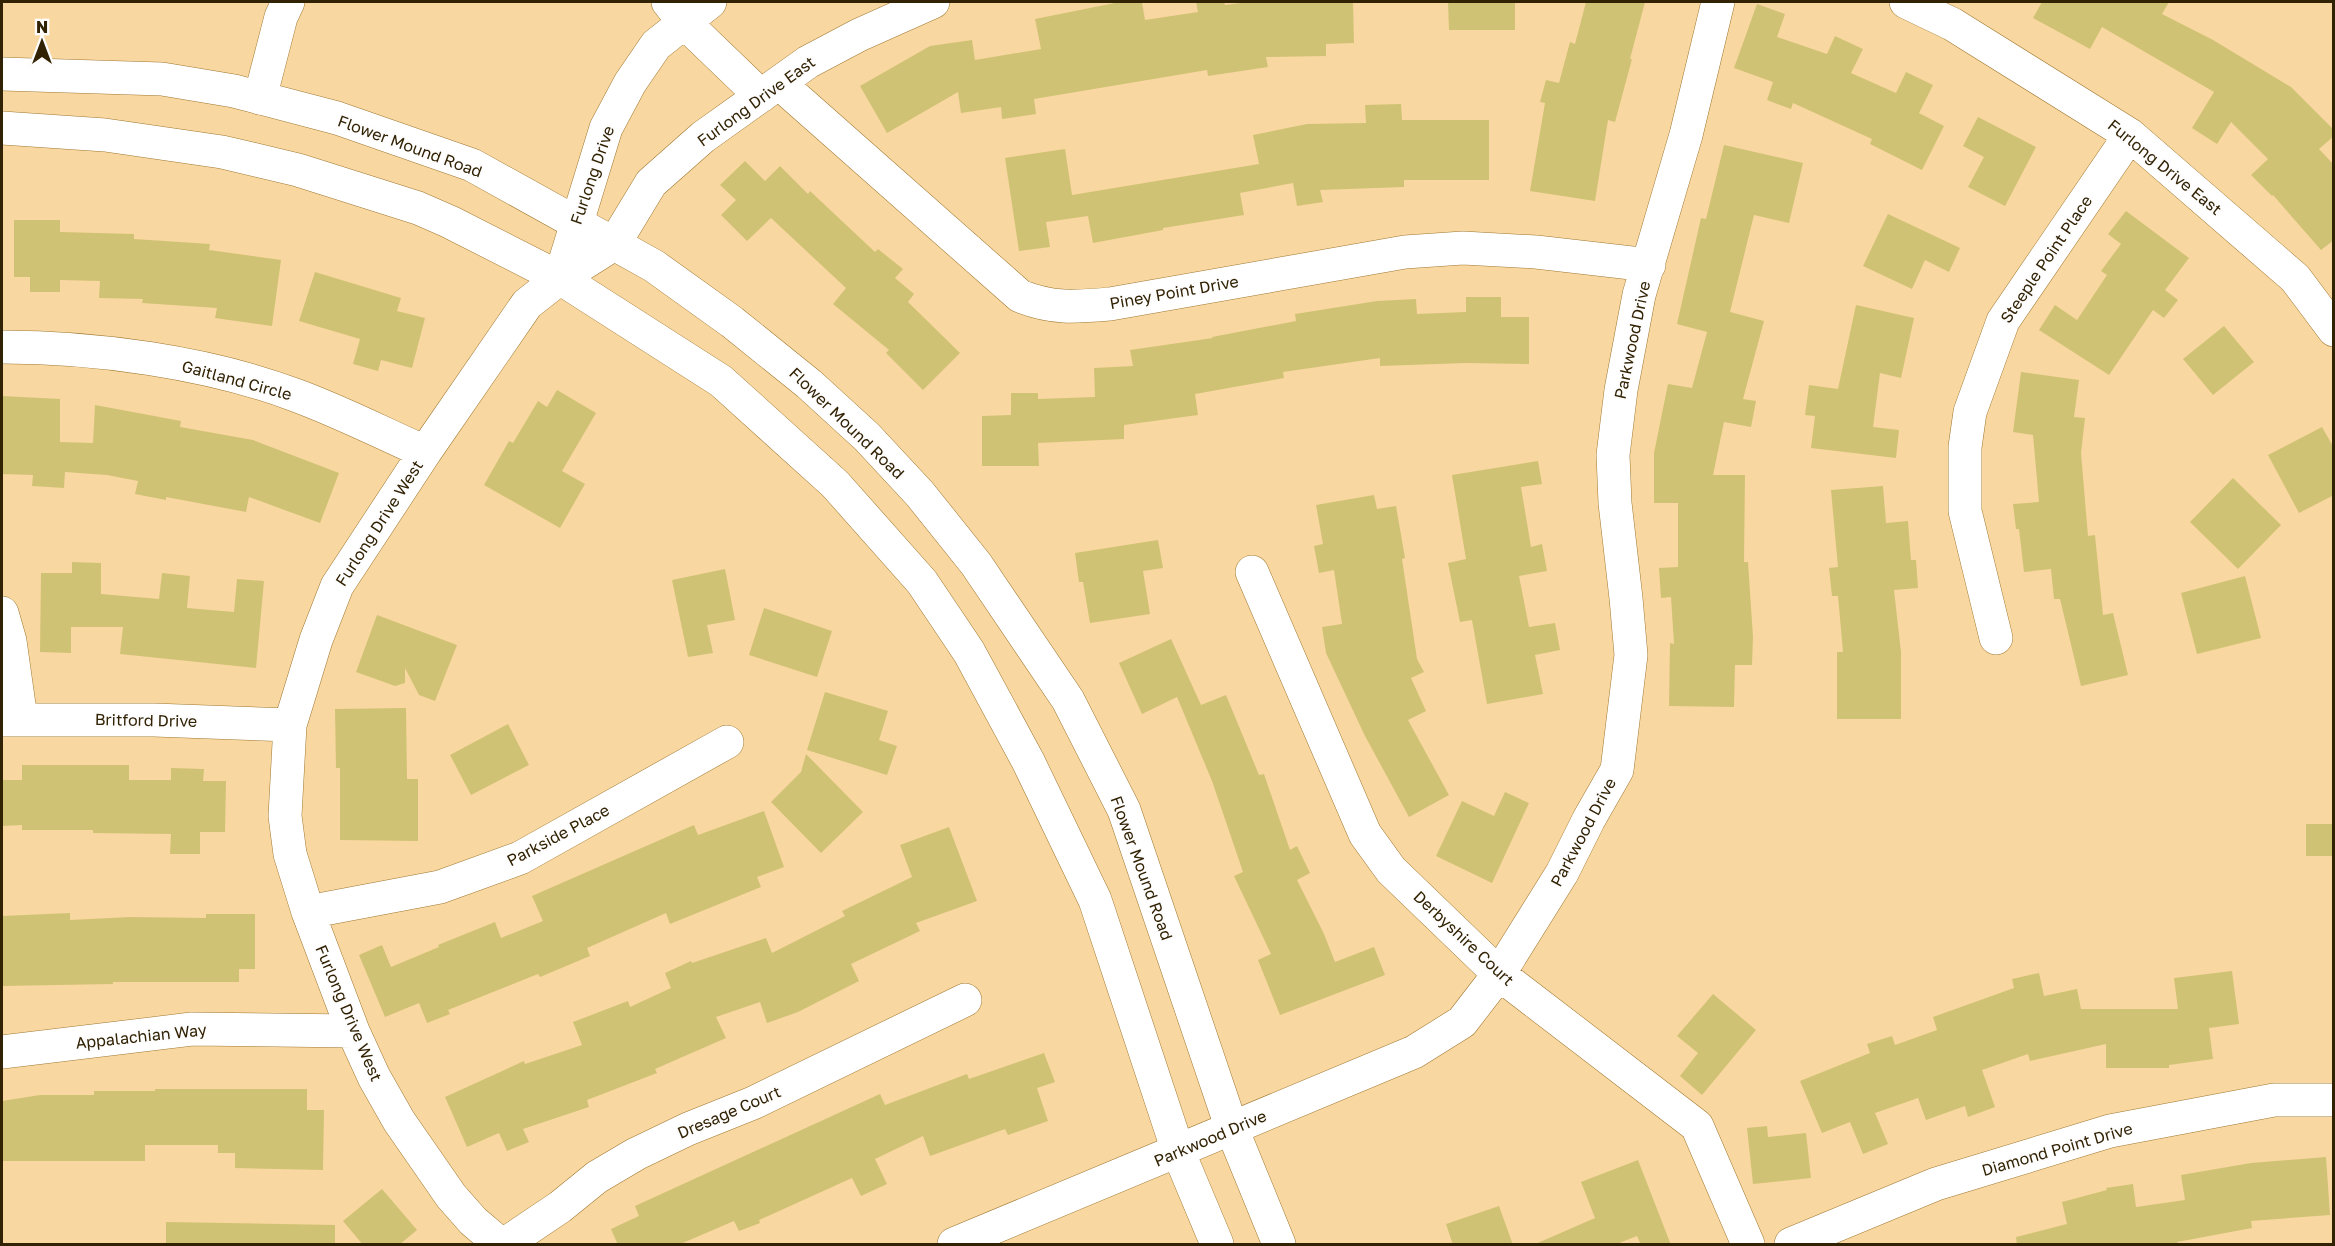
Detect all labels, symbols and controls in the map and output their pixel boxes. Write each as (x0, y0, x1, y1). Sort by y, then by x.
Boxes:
north arrow (12, 12, 72, 72)
text: N (36, 17, 48, 37)
street label: Furlong Drive East (693, 52, 819, 150)
street label: Flower Mound Road (335, 111, 485, 181)
street label: Furlong Drive East (2104, 115, 2226, 219)
street label: Furlong Drive (566, 123, 618, 227)
street label: Steeple Point Place (1996, 191, 2096, 327)
street label: Piney Point Drive (1108, 271, 1240, 313)
street label: Parkwood Drive (1610, 279, 1654, 401)
street label: Gaitland Circle (180, 356, 294, 404)
street label: Flower Mound Road (785, 363, 909, 483)
street label: Furlong Drive West (331, 456, 427, 590)
street label: Britford Drive (95, 709, 197, 731)
street label: Parkwood Drive (1546, 774, 1620, 890)
street label: Flower Mound Road (1107, 793, 1177, 943)
street label: Parkside Place (503, 800, 613, 870)
street label: Derbyshire Court (1410, 886, 1518, 990)
street label: Furlong Drive West (311, 942, 387, 1084)
street label: Appalachian Way (74, 1019, 208, 1053)
street label: Dresage Court (674, 1081, 784, 1143)
street label: Parkwood Drive (1151, 1105, 1269, 1171)
street label: Diamond Point Drive (1979, 1118, 2135, 1180)

